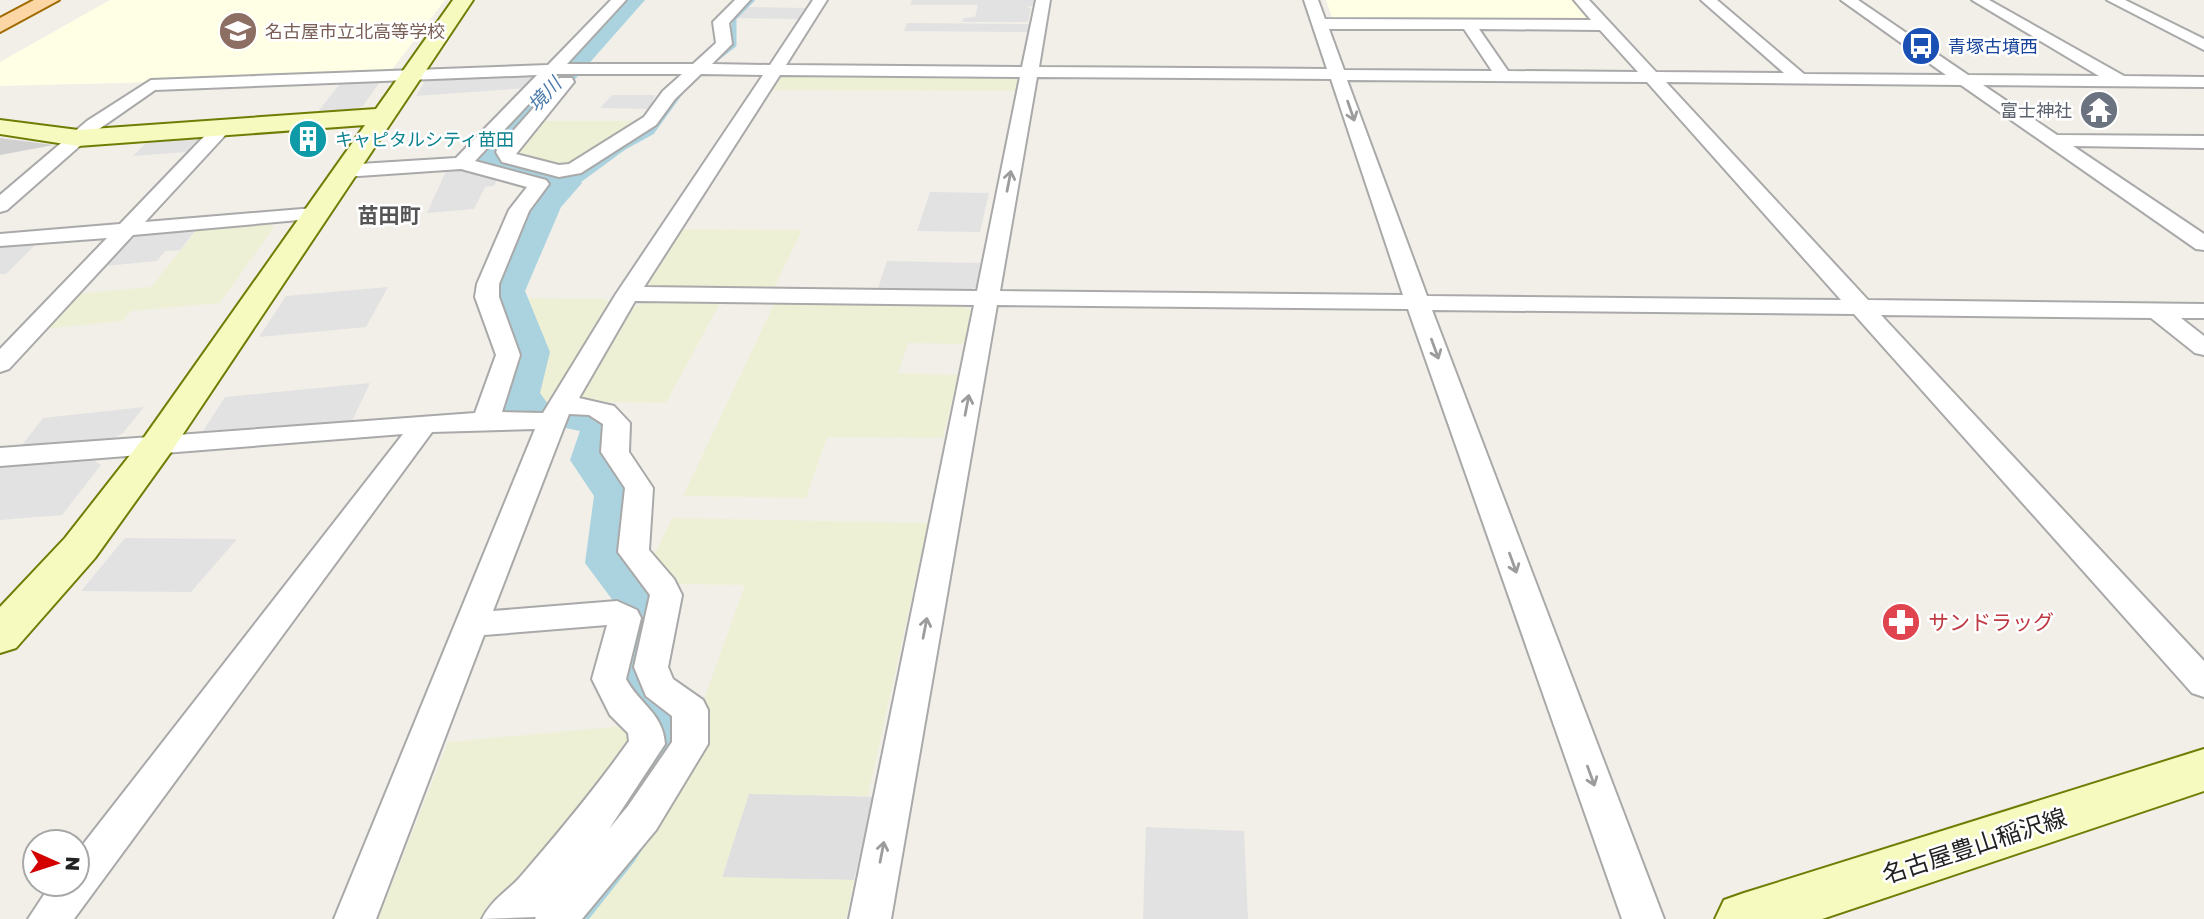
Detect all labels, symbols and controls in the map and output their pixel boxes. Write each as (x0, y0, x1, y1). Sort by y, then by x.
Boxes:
school or university icon: 名古屋市立北高等学校 (217, 10, 259, 52)
place label: 名古屋市立北高等学校 (265, 20, 445, 42)
bus stop icon: 青塚古墳西 (1900, 25, 1942, 67)
place label: 青塚古墳西 (1948, 35, 2038, 57)
water label: 境川 (523, 71, 567, 116)
temple icon: 富士神社 (2078, 89, 2120, 131)
place label: 富士神社 (2000, 99, 2072, 121)
one-way arrow (1345, 100, 1358, 122)
building icon: キャピタルシティ苗田 (287, 118, 329, 160)
place label: キャピタルシティ苗田 (335, 128, 514, 150)
one-way arrow (1003, 170, 1017, 193)
district label: 苗田町 (358, 202, 421, 228)
one-way arrow (1429, 337, 1442, 359)
one-way arrow (961, 394, 974, 417)
one-way arrow (1507, 551, 1520, 573)
pharmacy icon: サンドラッグ (1880, 601, 1922, 643)
place label: サンドラッグ (1928, 609, 2054, 635)
one-way arrow (918, 617, 932, 640)
one-way arrow (1585, 765, 1598, 787)
street label: 名古屋豊山稲沢線 (1878, 802, 2070, 888)
north arrow (21, 828, 91, 898)
one-way arrow (876, 841, 890, 864)
text: N (62, 856, 85, 872)

